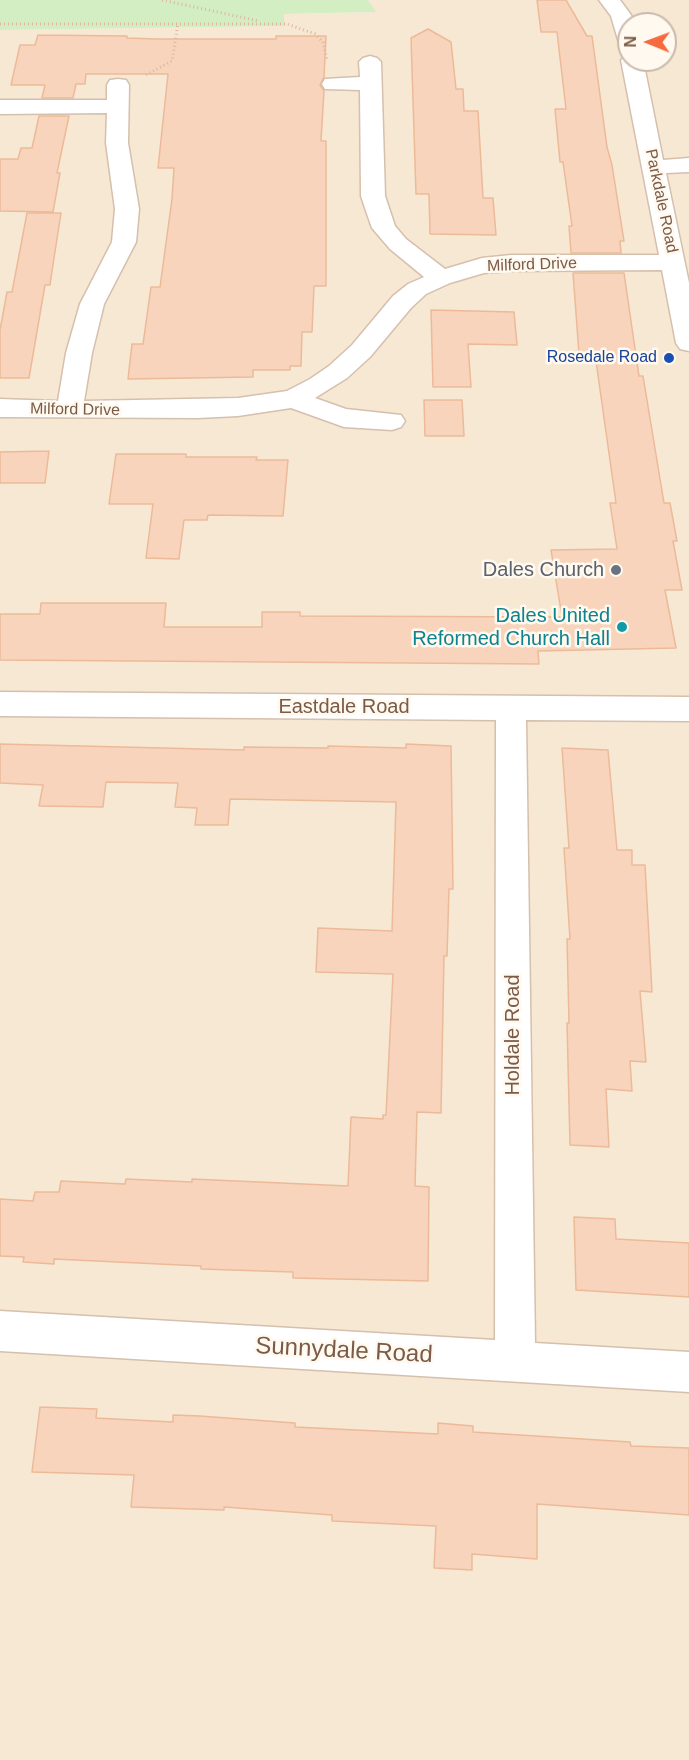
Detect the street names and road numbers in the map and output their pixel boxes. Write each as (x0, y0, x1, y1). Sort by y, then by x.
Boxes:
street label: Parkdale Road (641, 147, 681, 255)
street label: Milford Drive (487, 254, 577, 276)
street label: Milford Drive (30, 400, 120, 420)
street label: Eastdale Road (278, 695, 410, 719)
street label: Holdale Road (501, 974, 525, 1096)
street label: Sunnydale Road (255, 1332, 433, 1370)

